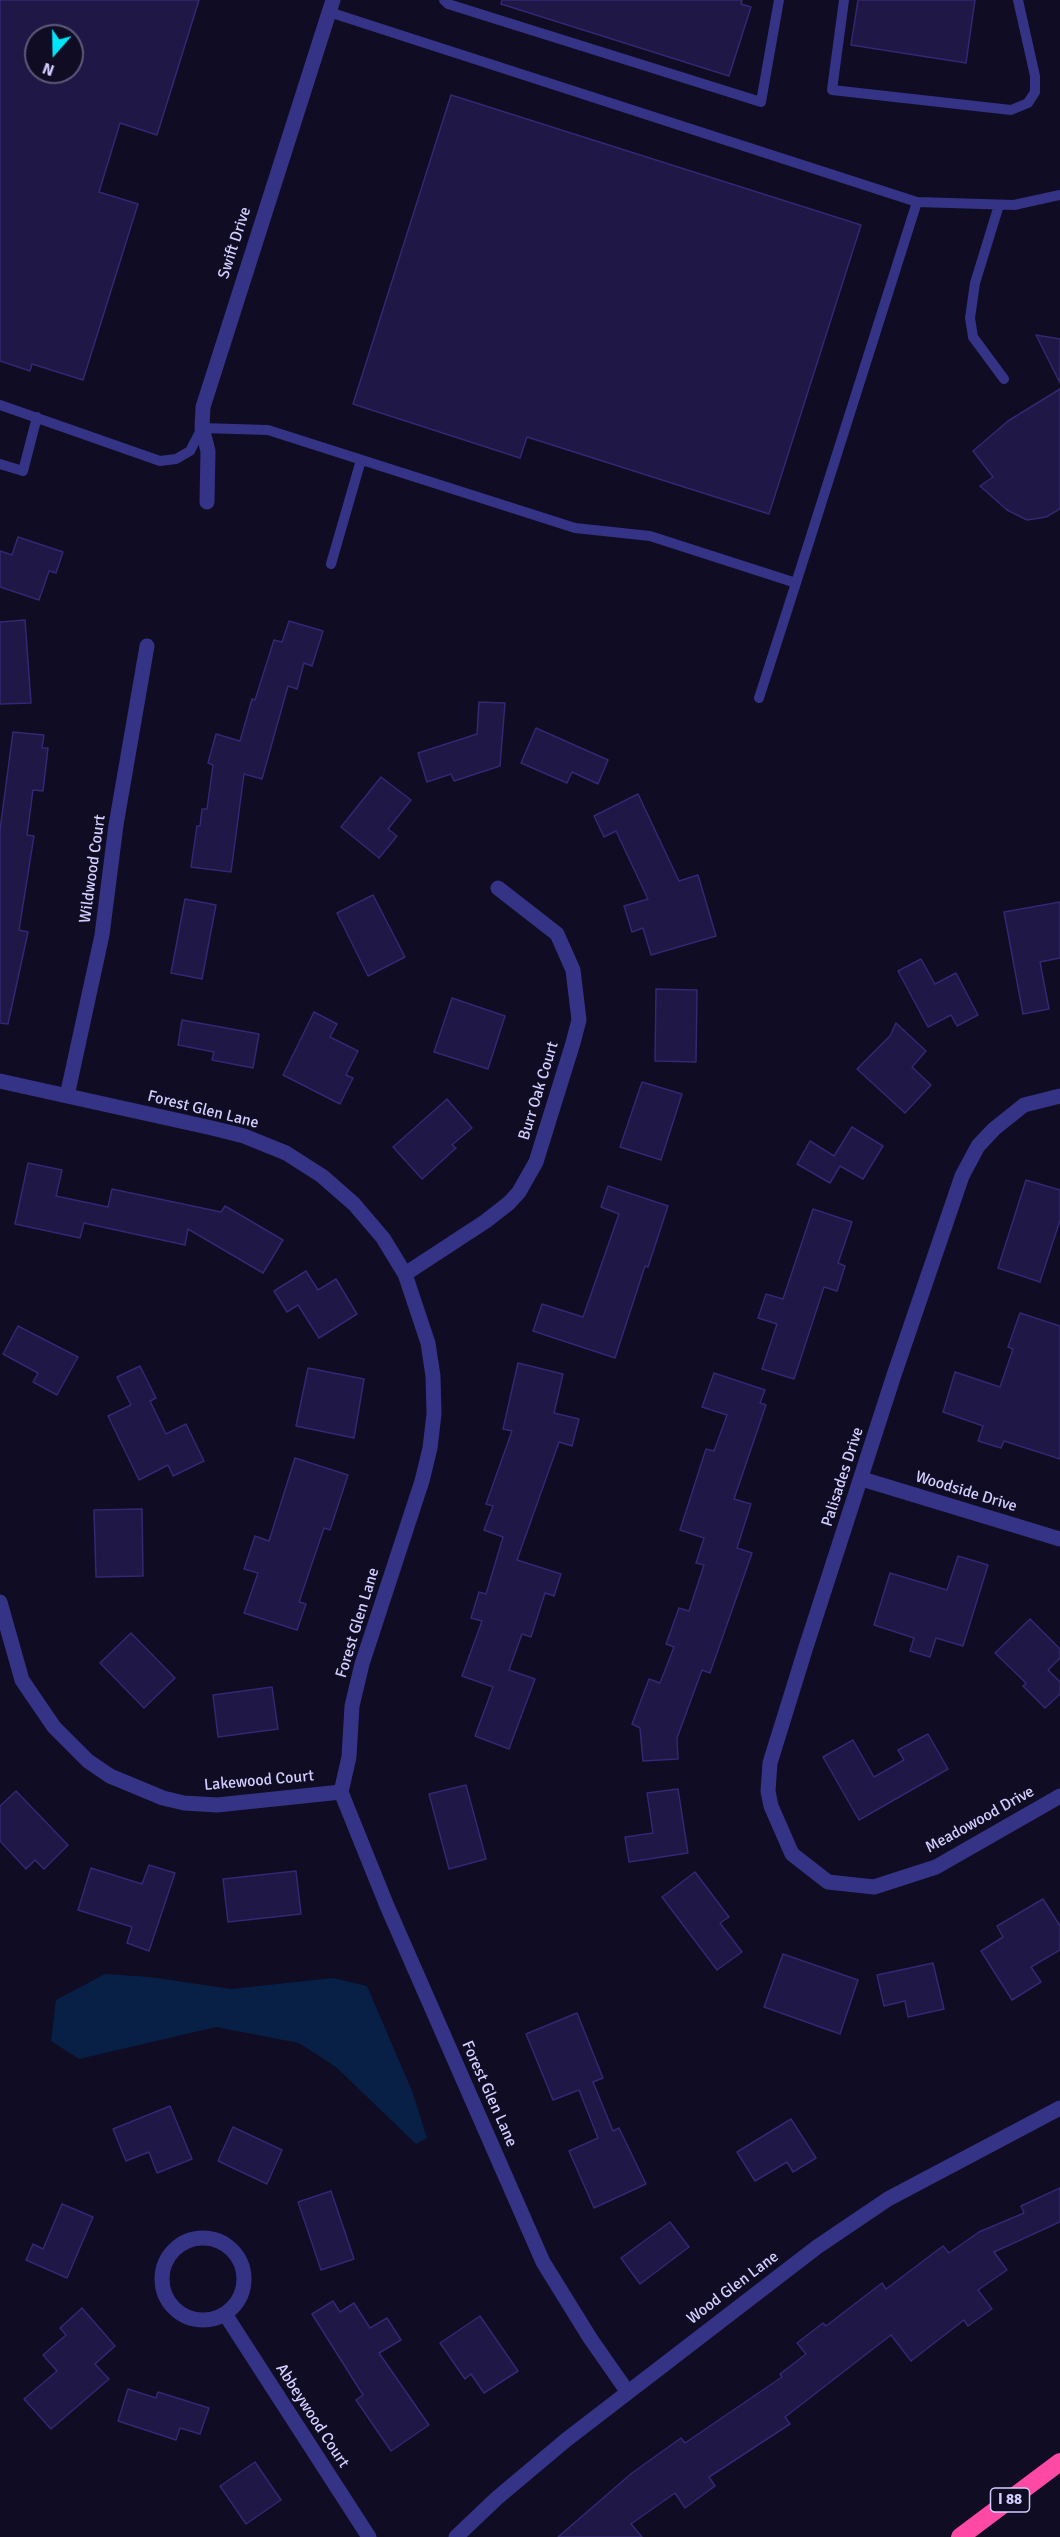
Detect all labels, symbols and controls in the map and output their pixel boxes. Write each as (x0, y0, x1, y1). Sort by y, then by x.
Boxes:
north arrow (24, 24, 84, 84)
text: N (40, 58, 57, 80)
street label: Swift Drive (214, 205, 256, 281)
street label: Wildwood Court (76, 813, 110, 925)
street label: Burr Oak Court (515, 1039, 563, 1143)
street label: Forest Glen Lane (145, 1087, 261, 1133)
street label: Palisades Drive (818, 1425, 868, 1529)
street label: Woodside Drive (913, 1467, 1019, 1517)
street label: Forest Glen Lane (332, 1566, 384, 1680)
street label: Lakewood Court (203, 1767, 315, 1795)
street label: Meadowood Drive (922, 1782, 1038, 1858)
street label: Forest Glen Lane (457, 2038, 521, 2150)
street label: Wood Glen Lane (683, 2247, 783, 2329)
street label: Abbeywood Court (271, 2360, 353, 2472)
road number: I 88 (990, 2488, 1030, 2512)

